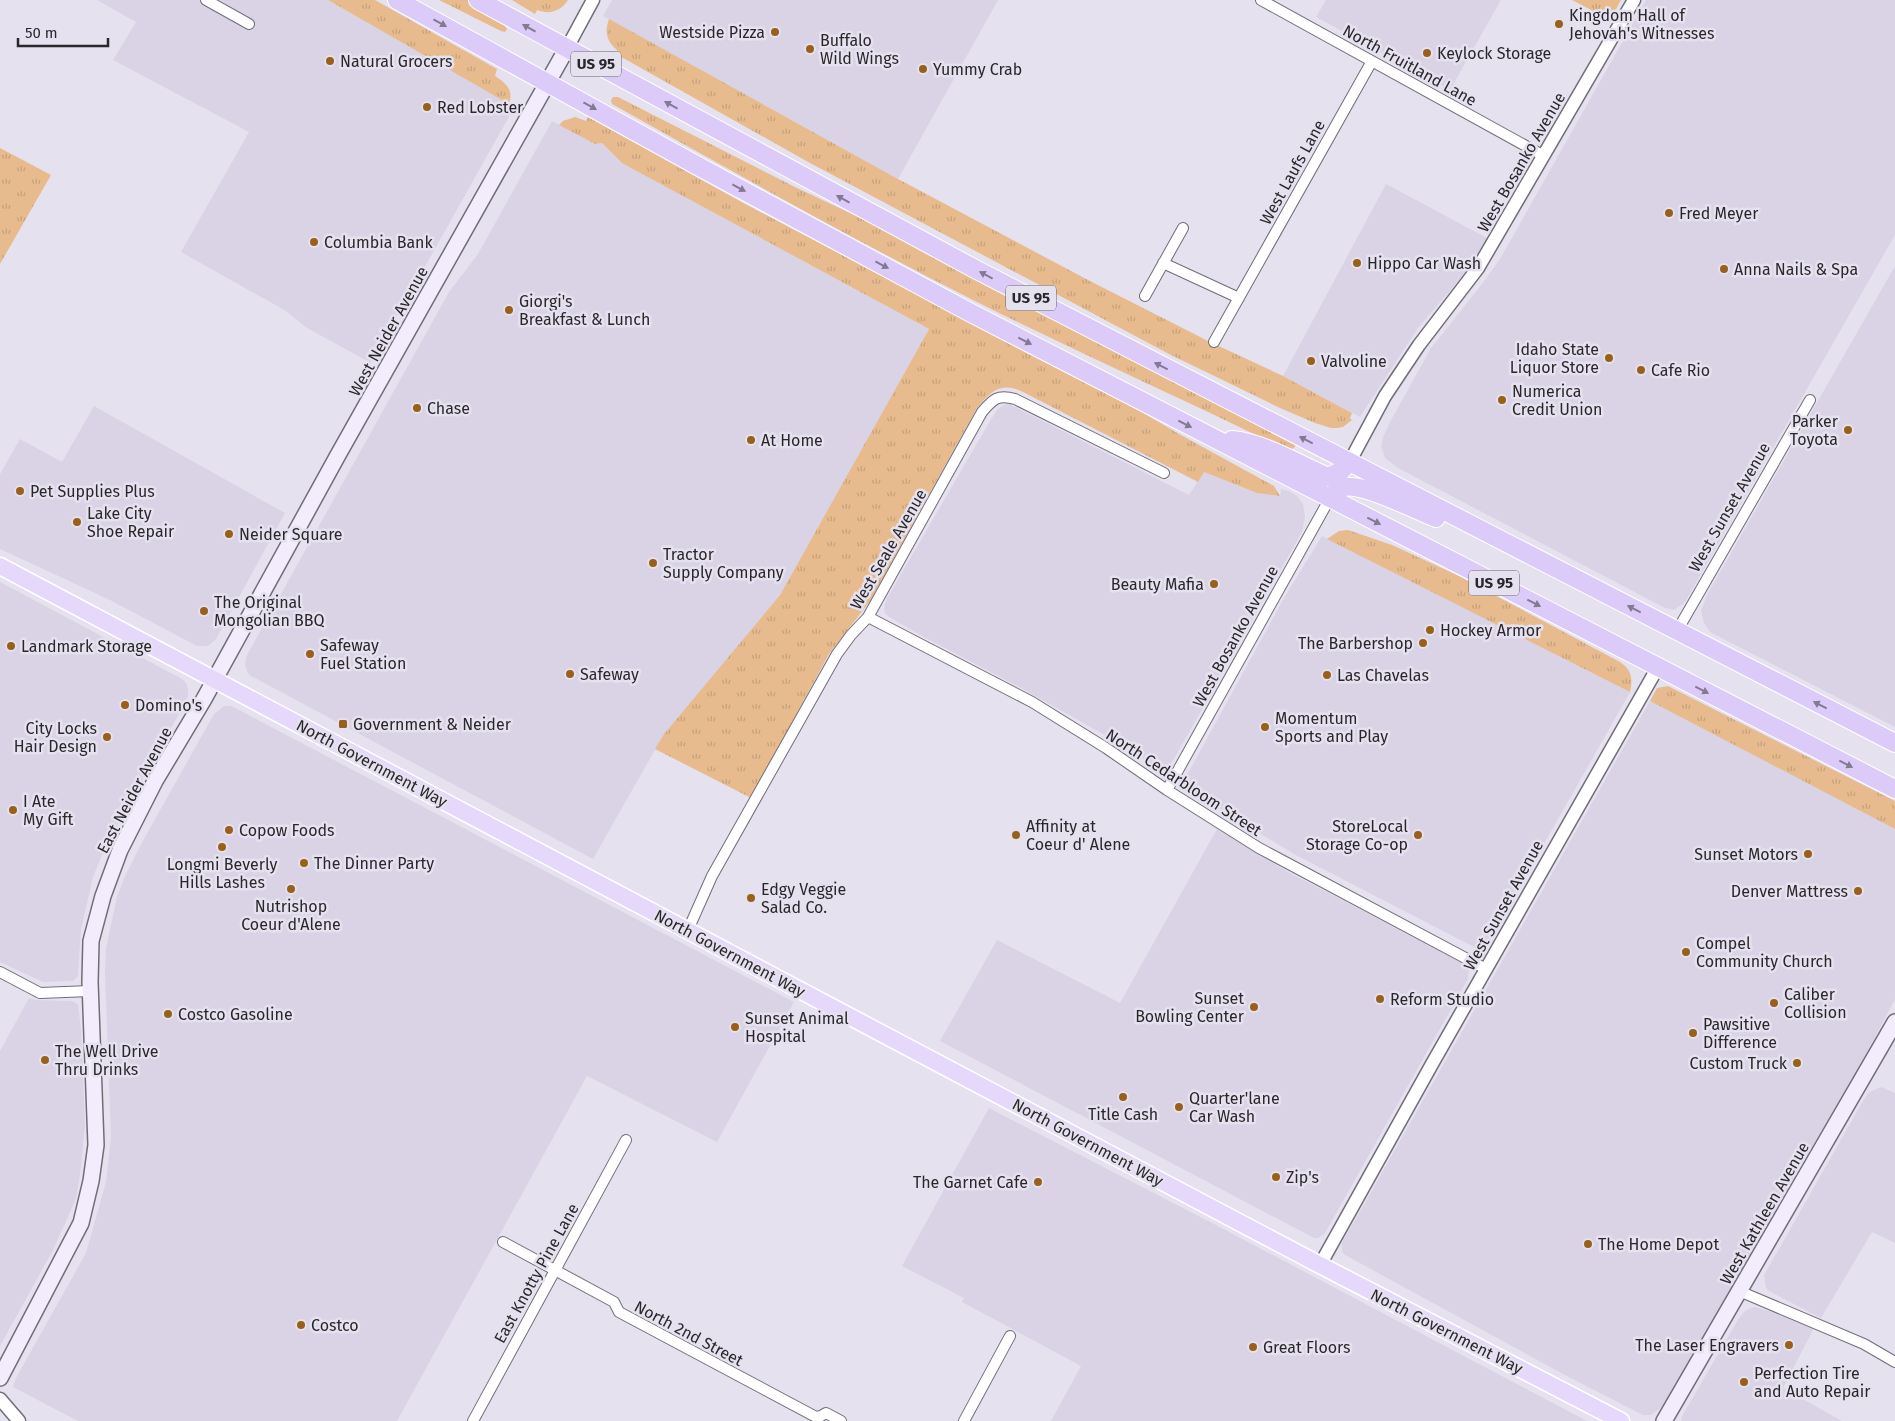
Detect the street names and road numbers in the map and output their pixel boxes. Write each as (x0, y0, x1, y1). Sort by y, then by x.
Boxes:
street label: North Fruitland Lane (1340, 21, 1480, 110)
road number: US 95 (571, 52, 621, 76)
street label: West Bosanko Avenue (1474, 89, 1569, 236)
street label: West Laufs Lane (1256, 117, 1329, 228)
street label: West Neider Avenue (345, 263, 432, 399)
road number: US 95 (1006, 286, 1056, 310)
street label: West Sunset Avenue (1685, 439, 1774, 575)
street label: West Seale Avenue (846, 486, 931, 613)
street label: West Bosanko Avenue (1189, 562, 1282, 710)
road number: US 95 (1469, 570, 1519, 596)
street label: North Government Way (293, 716, 451, 811)
street label: East Neider Avenue (93, 724, 176, 857)
street label: North Cedarbloom Street (1102, 725, 1265, 840)
street label: West Sunset Avenue (1460, 837, 1547, 974)
street label: North Government Way (651, 906, 809, 1001)
street label: North Government Way (1009, 1095, 1167, 1190)
street label: West Kathleen Avenue (1716, 1139, 1813, 1288)
street label: East Knotty Pine Lane (490, 1200, 583, 1346)
street label: North Government Way (1368, 1285, 1526, 1378)
street label: North 2nd Street (631, 1297, 747, 1370)

